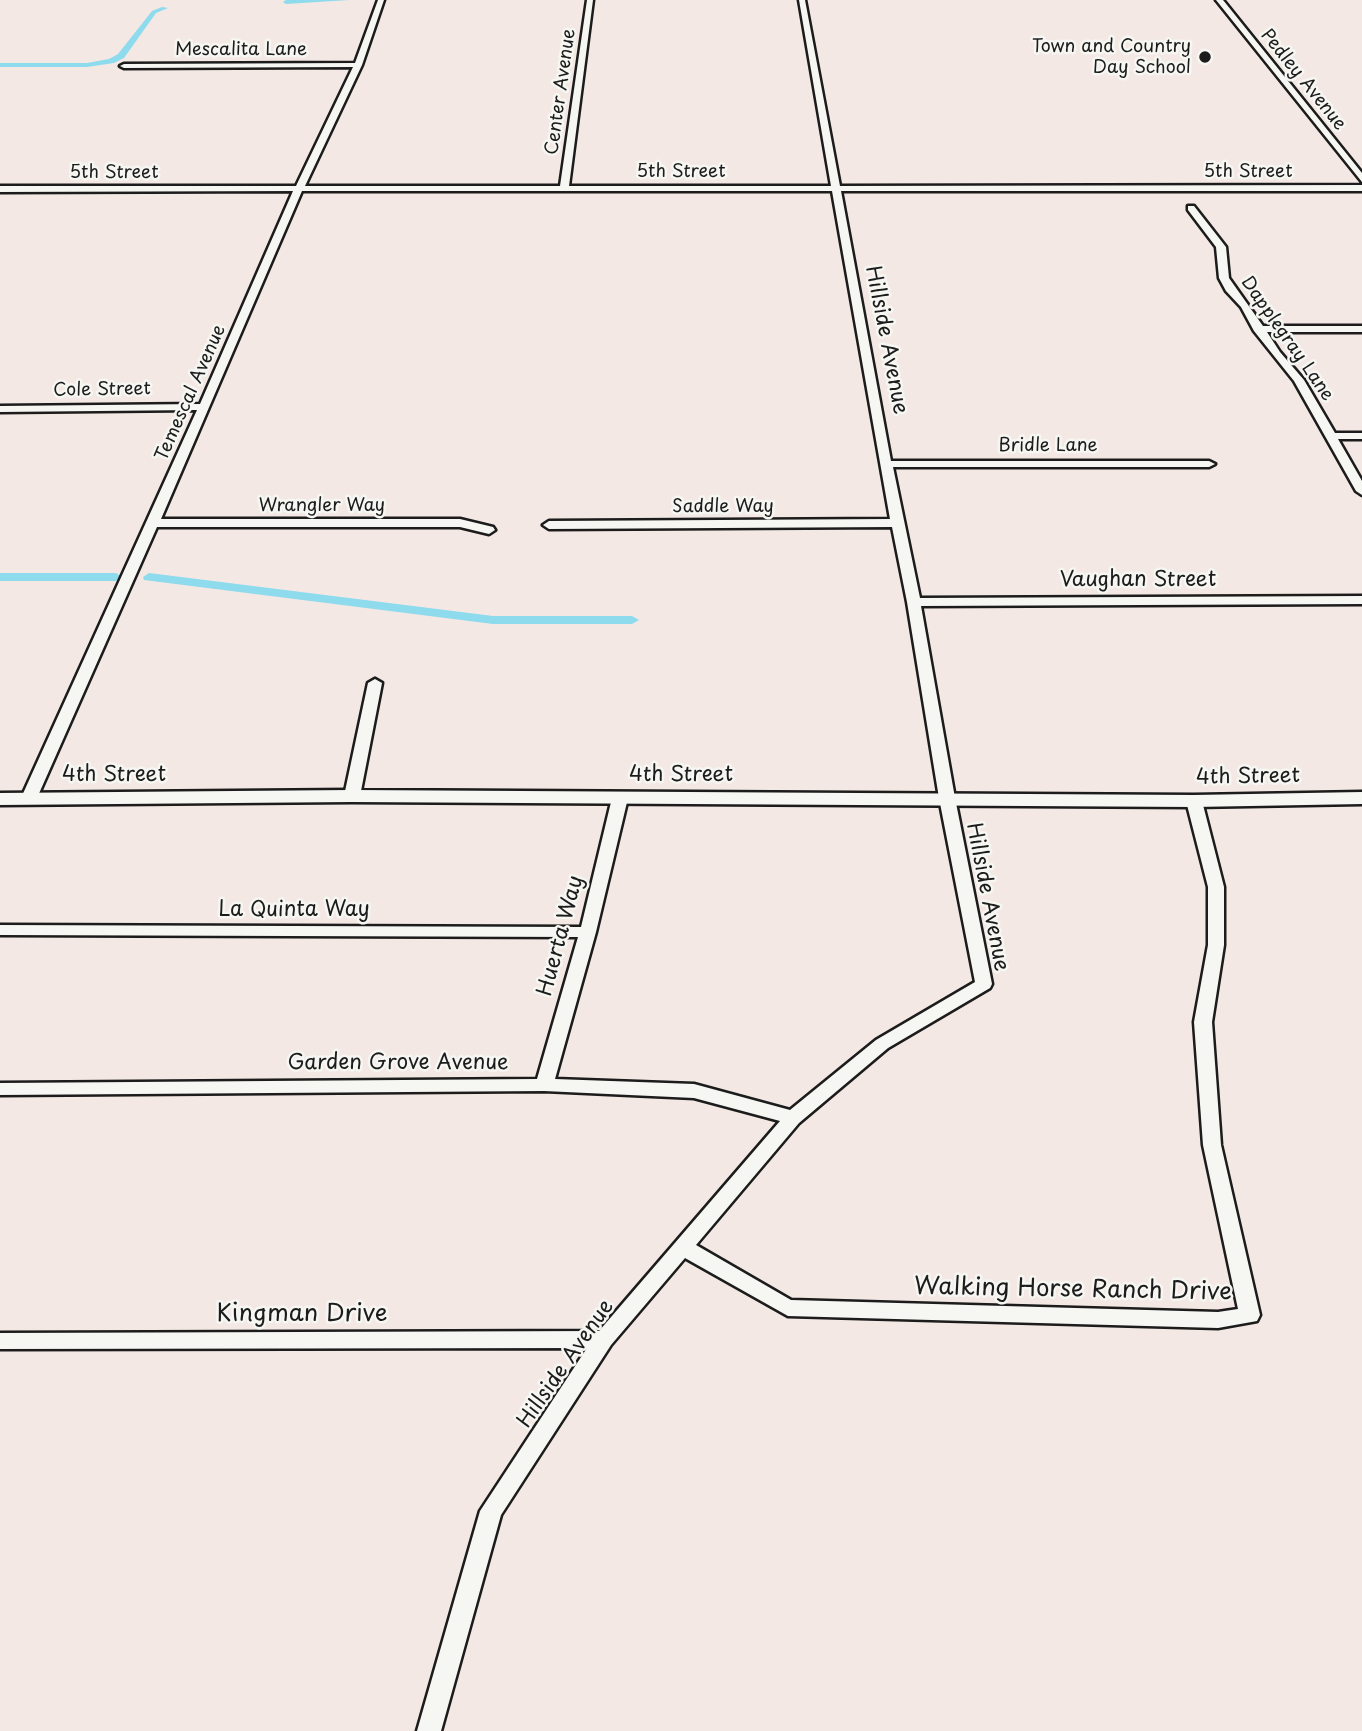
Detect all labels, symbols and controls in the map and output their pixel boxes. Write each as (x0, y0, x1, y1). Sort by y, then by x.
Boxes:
street label: Pedley Avenue (1256, 25, 1350, 135)
street label: Center Avenue (541, 28, 581, 156)
place label: Town and Country Day School (1032, 36, 1191, 78)
street label: Mescalita Lane (175, 39, 307, 61)
marker: Town and Country Day School (1197, 49, 1213, 65)
street label: 5th Street (637, 161, 725, 183)
street label: 5th Street (1204, 161, 1292, 183)
street label: 5th Street (70, 162, 158, 184)
street label: Hillside Avenue (859, 264, 913, 416)
street label: Dapplegray Lane (1236, 272, 1338, 406)
street label: Temescal Avenue (151, 322, 231, 464)
street label: Cole Street (53, 378, 151, 402)
street label: Bridle Lane (998, 435, 1098, 457)
street label: Wrangler Way (259, 495, 385, 517)
street label: Saddle Way (672, 496, 774, 518)
street label: Vaughan Street (1060, 567, 1216, 593)
street label: 4th Street (62, 762, 166, 788)
street label: 4th Street (629, 762, 733, 788)
street label: 4th Street (1196, 763, 1300, 791)
street label: Hillside Avenue (960, 821, 1014, 973)
street label: Huerta Way (533, 873, 589, 999)
street label: La Quinta Way (218, 897, 370, 923)
street label: Garden Grove Avenue (288, 1050, 508, 1076)
street label: Walking Horse Ranch Drive (914, 1273, 1232, 1307)
street label: Hillside Avenue (513, 1295, 619, 1433)
street label: Kingman Drive (217, 1300, 387, 1328)

